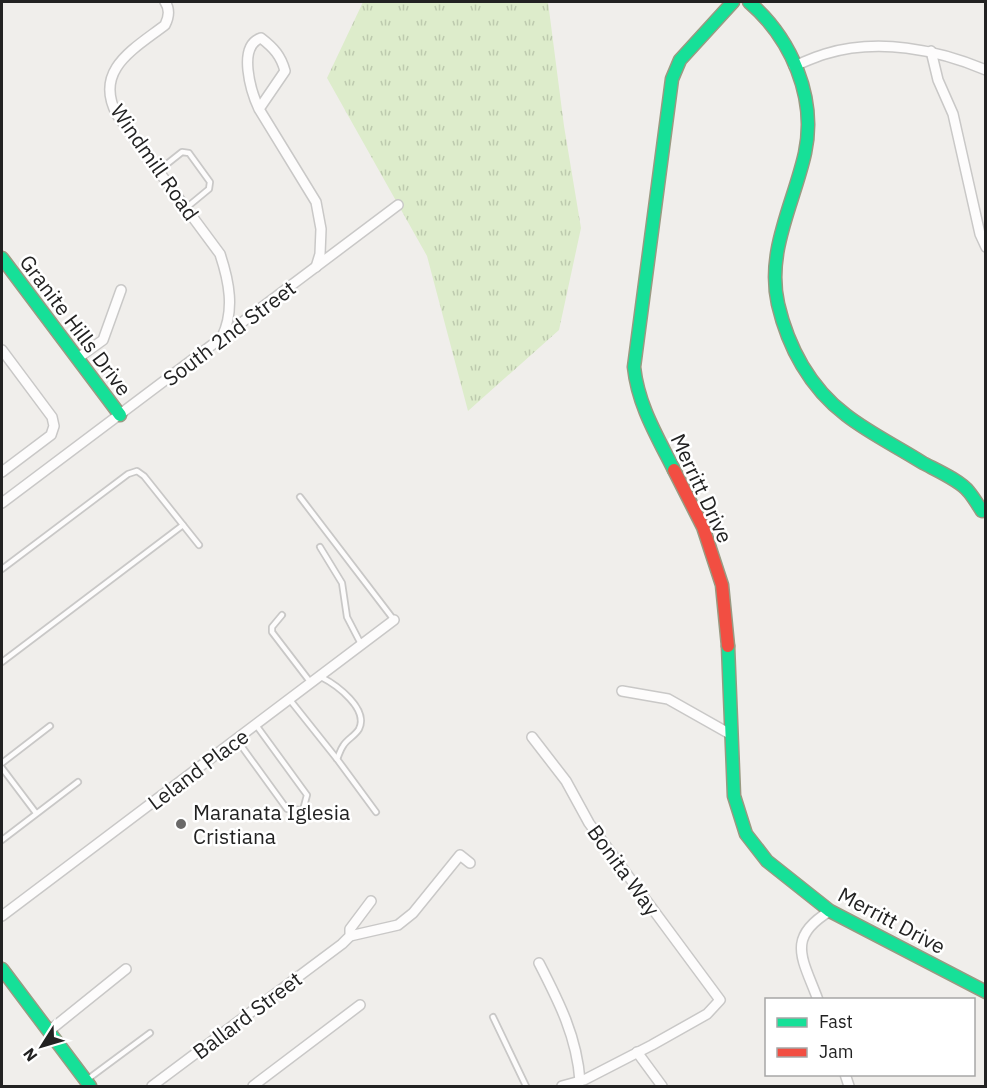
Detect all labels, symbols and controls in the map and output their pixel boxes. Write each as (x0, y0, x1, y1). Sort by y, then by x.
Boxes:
street label: Windmill Road (104, 98, 206, 226)
street label: Granite Hills Drive (14, 249, 138, 401)
street label: South 2nd Street (157, 274, 301, 392)
street label: Merritt Drive (664, 429, 740, 547)
street label: Leland Place (142, 722, 254, 816)
place label: Maranata Iglesia Cristiana (193, 798, 350, 850)
marker: Maranata Iglesia Cristiana (174, 817, 188, 831)
street label: Bonita Way (581, 819, 667, 922)
street label: Merritt Drive (834, 880, 950, 960)
street label: Ballard Street (187, 965, 307, 1065)
legend (765, 998, 975, 1076)
text: Fast (819, 1010, 853, 1033)
north arrow (12, 1016, 72, 1076)
text: Jam (819, 1040, 854, 1063)
text: N (19, 1044, 41, 1066)

